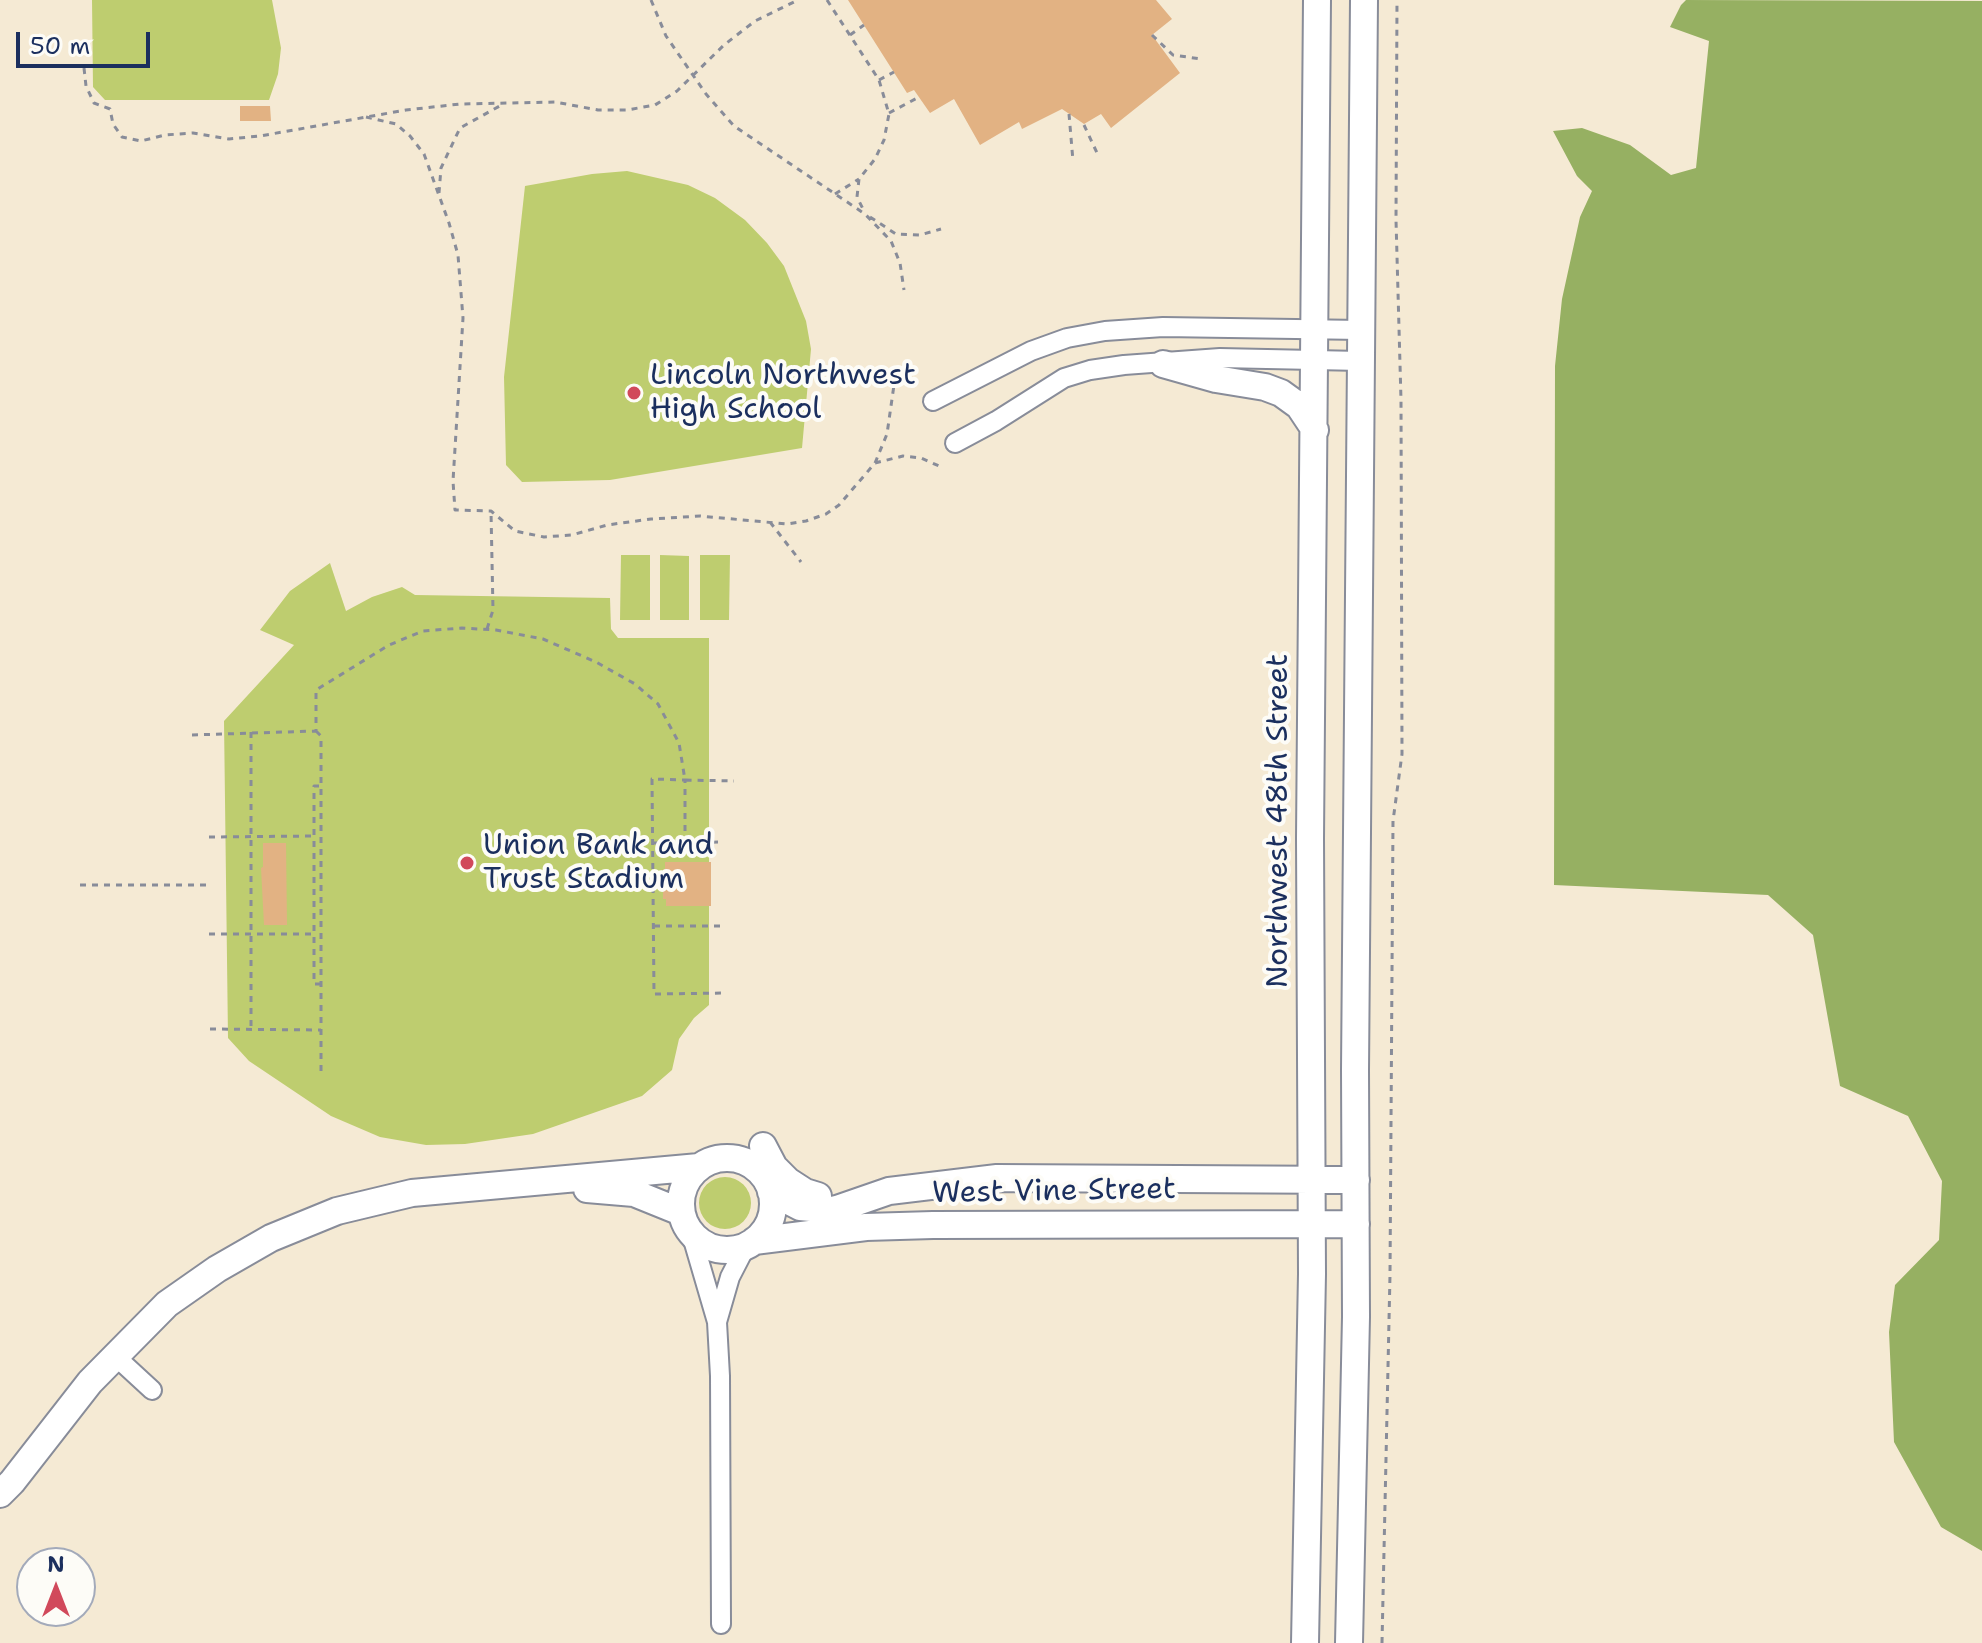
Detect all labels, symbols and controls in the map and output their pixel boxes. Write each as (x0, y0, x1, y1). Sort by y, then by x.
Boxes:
scale bar (20, 16, 154, 66)
text: 50 m (30, 30, 90, 62)
place label: Lincoln Northwest High School (650, 358, 916, 428)
marker: Lincoln Northwest High School (625, 384, 643, 402)
street label: Northwest 48th Street (1261, 654, 1297, 988)
place label: Union Bank and Trust Stadium (483, 828, 713, 898)
marker: Union Bank and Trust Stadium (458, 854, 476, 872)
street label: West Vine Street (932, 1172, 1176, 1212)
north arrow (16, 1547, 96, 1627)
text: N (47, 1550, 65, 1579)

